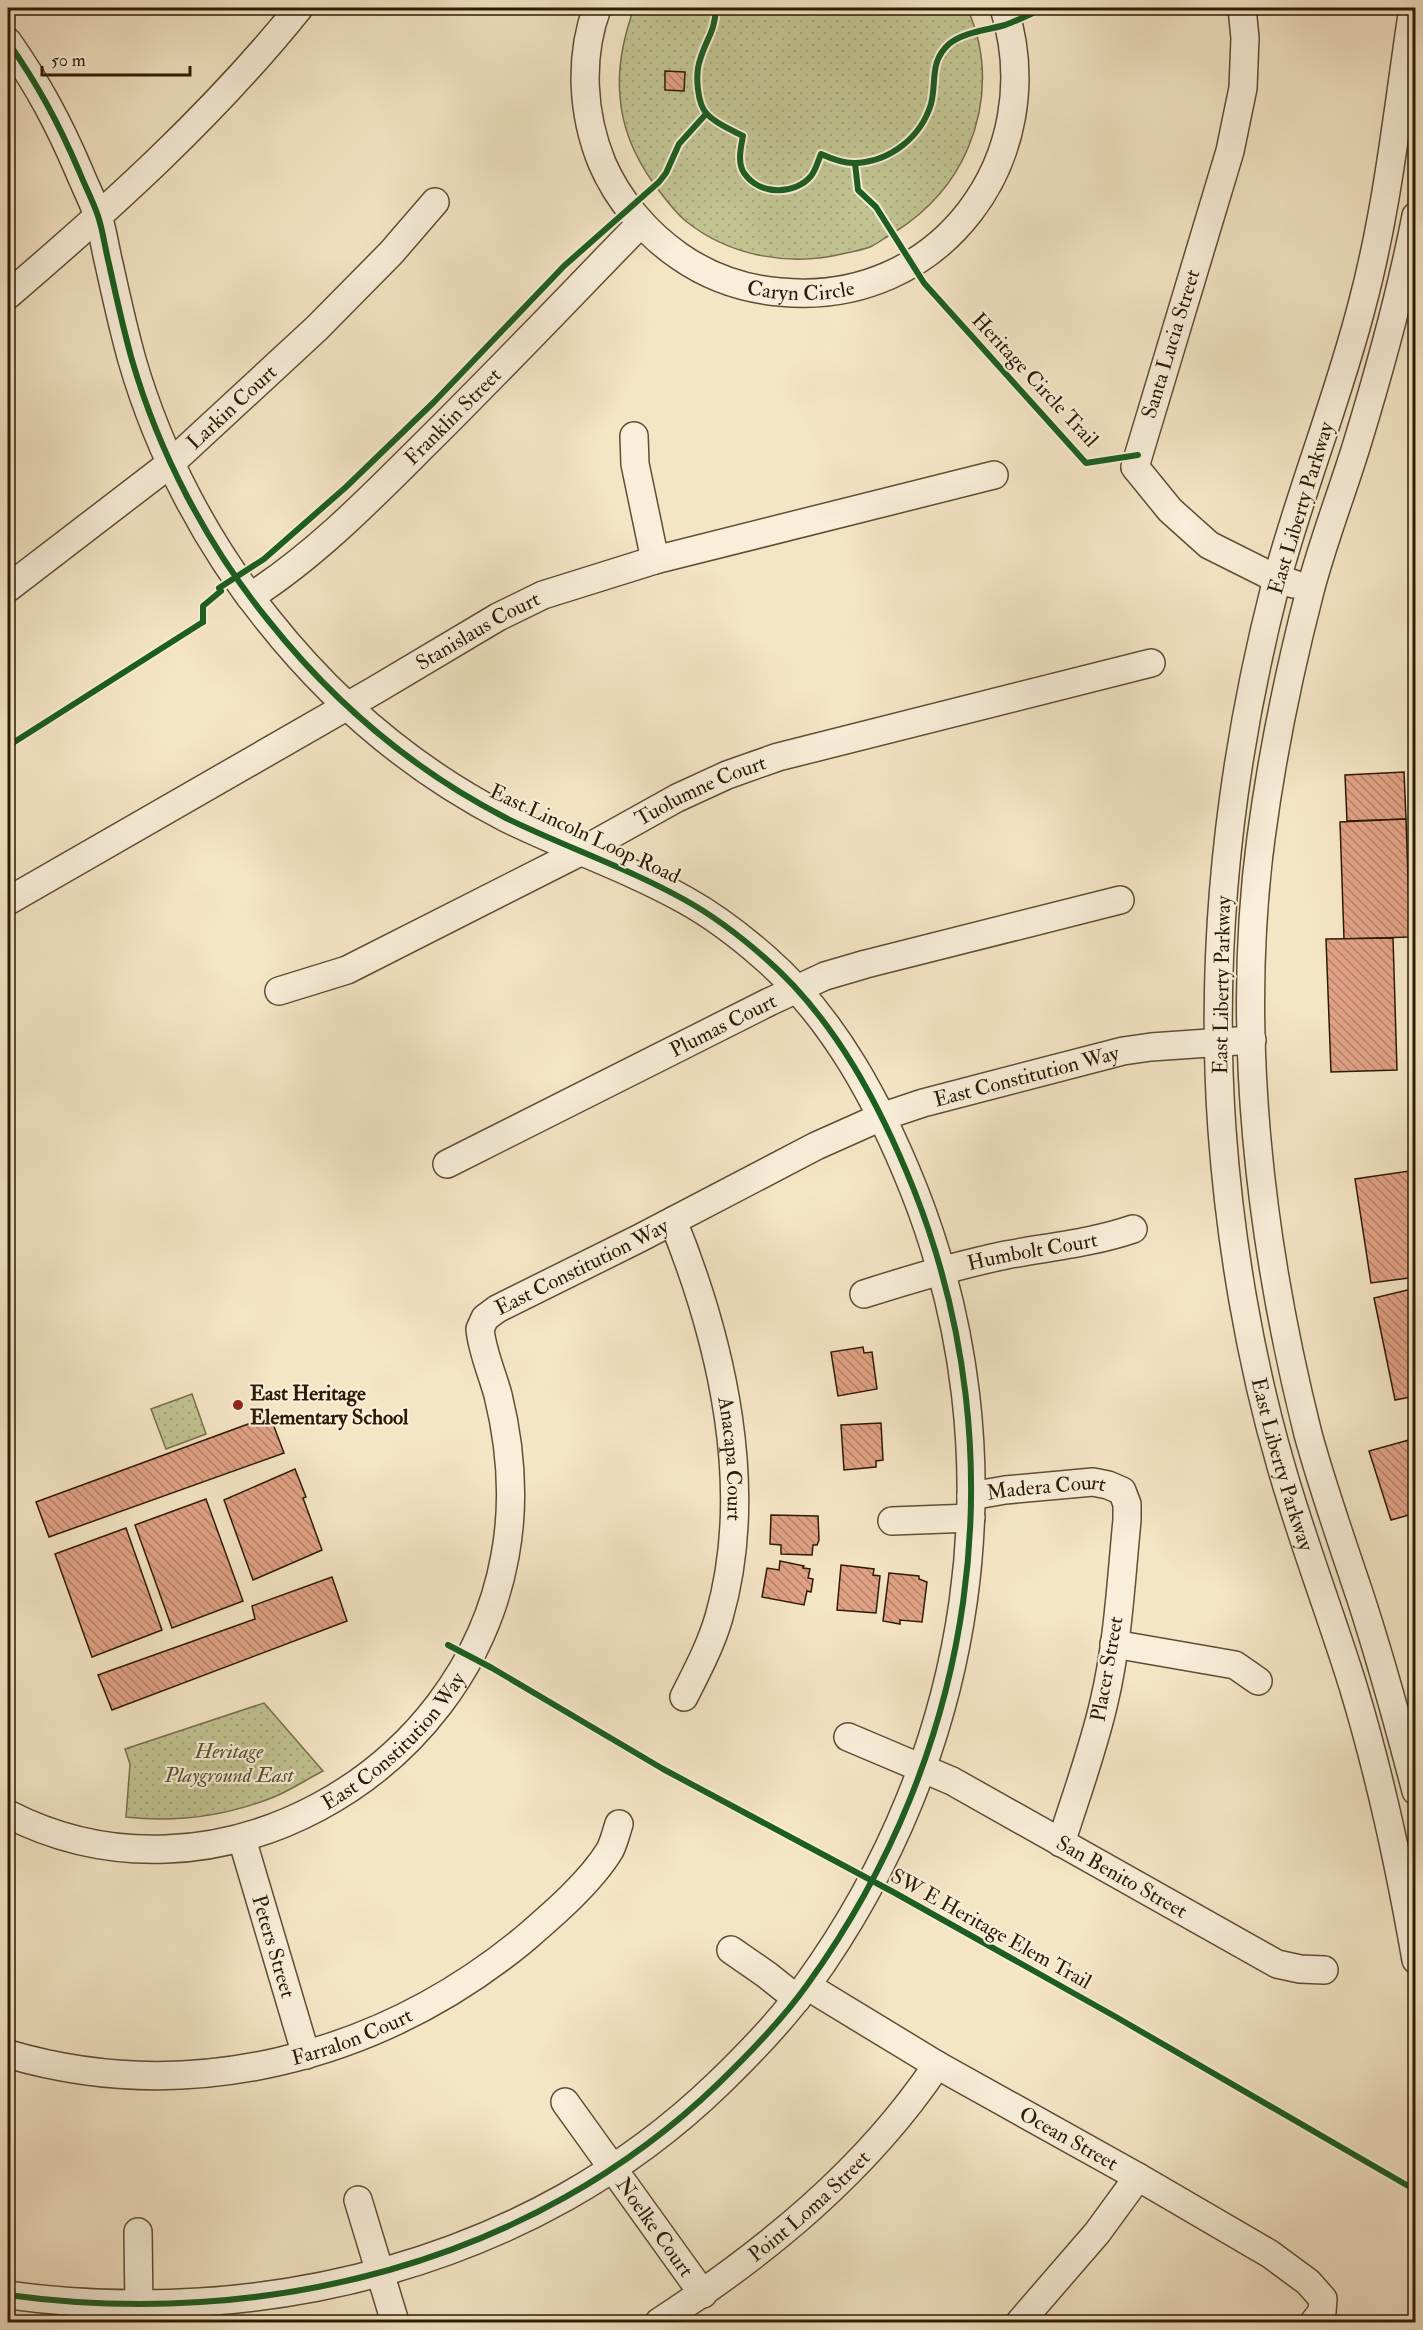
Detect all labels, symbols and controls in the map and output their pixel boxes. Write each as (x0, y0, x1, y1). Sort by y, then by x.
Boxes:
scale bar (42, 39, 190, 77)
text: 50 m (51, 49, 86, 72)
street label: Santa Lucia Street (1135, 266, 1207, 422)
street label: Caryn Circle (745, 274, 857, 307)
street label: Heritage Circle Trail (966, 307, 1105, 453)
street label: Larkin Court (181, 358, 283, 455)
street label: Franklin Street (398, 362, 507, 471)
street label: East Liberty Parkway (1262, 418, 1340, 597)
street label: Stanislaus Court (411, 585, 544, 676)
street label: Tuolumne Court (630, 749, 770, 832)
street label: East Lincoln Loop Road (485, 778, 685, 890)
street label: East Liberty Parkway (1207, 895, 1237, 1075)
street label: Plumas Court (665, 987, 781, 1063)
street label: East Constitution Way (931, 1039, 1123, 1113)
street label: East Constitution Way (490, 1212, 674, 1321)
street label: Humbolt Court (965, 1226, 1100, 1277)
street label: East Liberty Parkway (1245, 1375, 1320, 1555)
place label: East Heritage Elementary School (250, 1380, 409, 1431)
street label: Anacapa Court (712, 1394, 748, 1522)
marker: East Heritage Elementary School (231, 1398, 245, 1412)
street label: Madera Court (984, 1468, 1109, 1507)
street label: Placer Street (1084, 1614, 1130, 1724)
street label: East Constitution Way (317, 1666, 472, 1816)
park label: Heritage Playground East (164, 1738, 294, 1789)
street label: San Benito Street (1052, 1829, 1193, 1924)
street label: SW E Heritage Elem Trail (886, 1862, 1097, 1996)
street label: Peters Street (246, 1892, 302, 2001)
street label: Farralon Court (288, 2001, 417, 2071)
street label: Ocean Street (1015, 2100, 1123, 2177)
street label: Point Loma Street (743, 2144, 876, 2268)
street label: Noelke Court (610, 2172, 700, 2282)

